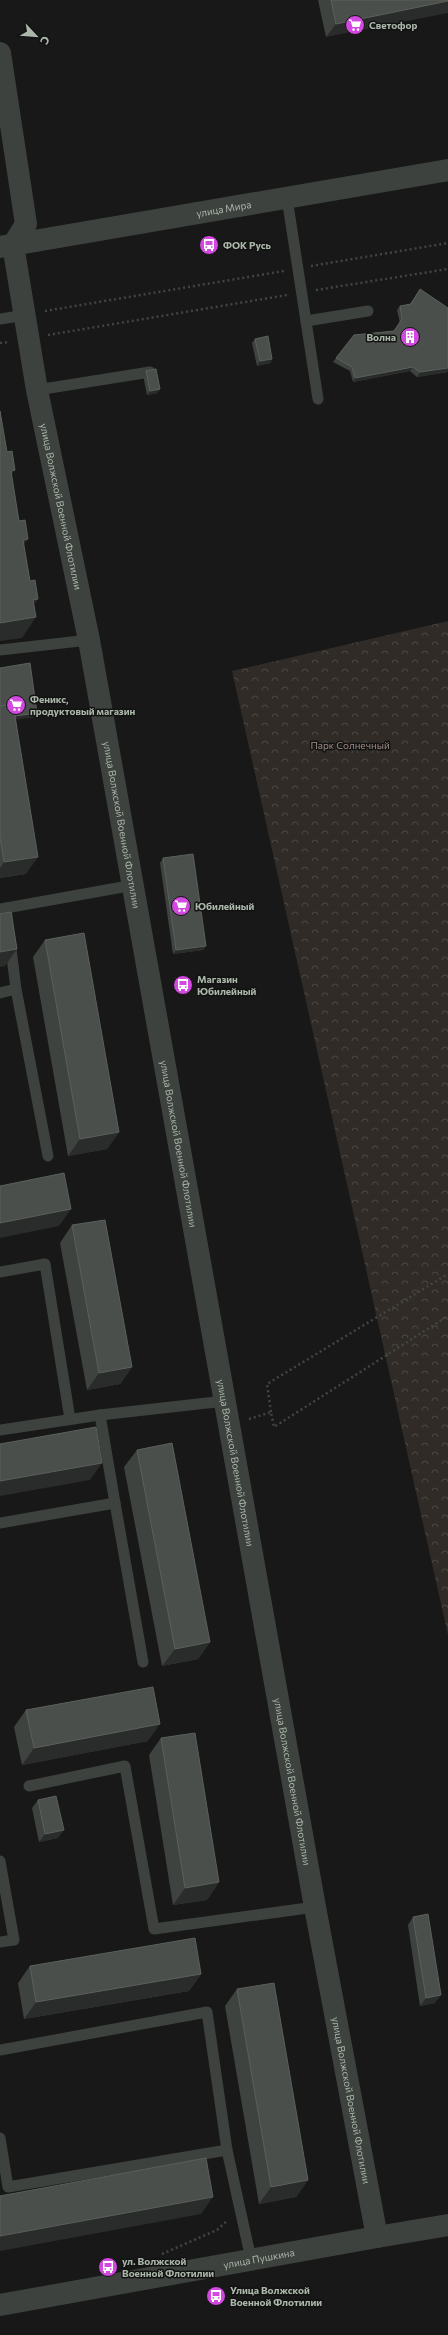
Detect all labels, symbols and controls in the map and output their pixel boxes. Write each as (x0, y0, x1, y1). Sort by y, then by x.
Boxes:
supermarket icon: Светофор (344, 14, 366, 36)
north arrow (16, 16, 56, 56)
place label: Светофор (369, 19, 417, 31)
text: С (38, 34, 53, 47)
street label: улица Мира (195, 198, 252, 219)
bus stop icon: ФОК Русь (198, 234, 220, 256)
place label: ФОК Русь (223, 239, 272, 251)
building icon: Волна (399, 326, 421, 348)
place label: Волна (366, 331, 396, 343)
street label: улица Волжской Военной Флотилии (38, 422, 84, 591)
place label: Феникс, продуктовый магазин (30, 693, 136, 717)
supermarket icon: Феникс, продуктовый магазин (5, 694, 27, 716)
park label: Парк Солнечный (310, 739, 390, 751)
street label: улица Волжской Военной Флотилии (101, 740, 143, 909)
supermarket icon: Юбилейный (170, 895, 192, 917)
place label: Юбилейный (195, 900, 255, 912)
place label: Магазин Юбилейный (197, 973, 257, 997)
bus stop icon: Магазин Юбилейный (172, 974, 194, 996)
street label: улица Волжской Военной Флотилии (158, 1059, 200, 1228)
street label: улица Волжской Военной Флотилии (215, 1378, 257, 1547)
street label: улица Волжской Военной Флотилии (272, 1697, 313, 1866)
street label: улица Волжской Военной Флотилии (330, 2016, 373, 2185)
street label: улица Пушкина (222, 2246, 295, 2271)
place label: ул. Волжской Военной Флотилии (122, 2255, 214, 2279)
bus stop icon: ул. Волжской Военной Флотилии (97, 2256, 119, 2278)
place label: Улица Волжской Военной Флотилии (230, 2284, 322, 2308)
bus stop icon: Улица Волжской Военной Флотилии (205, 2285, 227, 2307)

